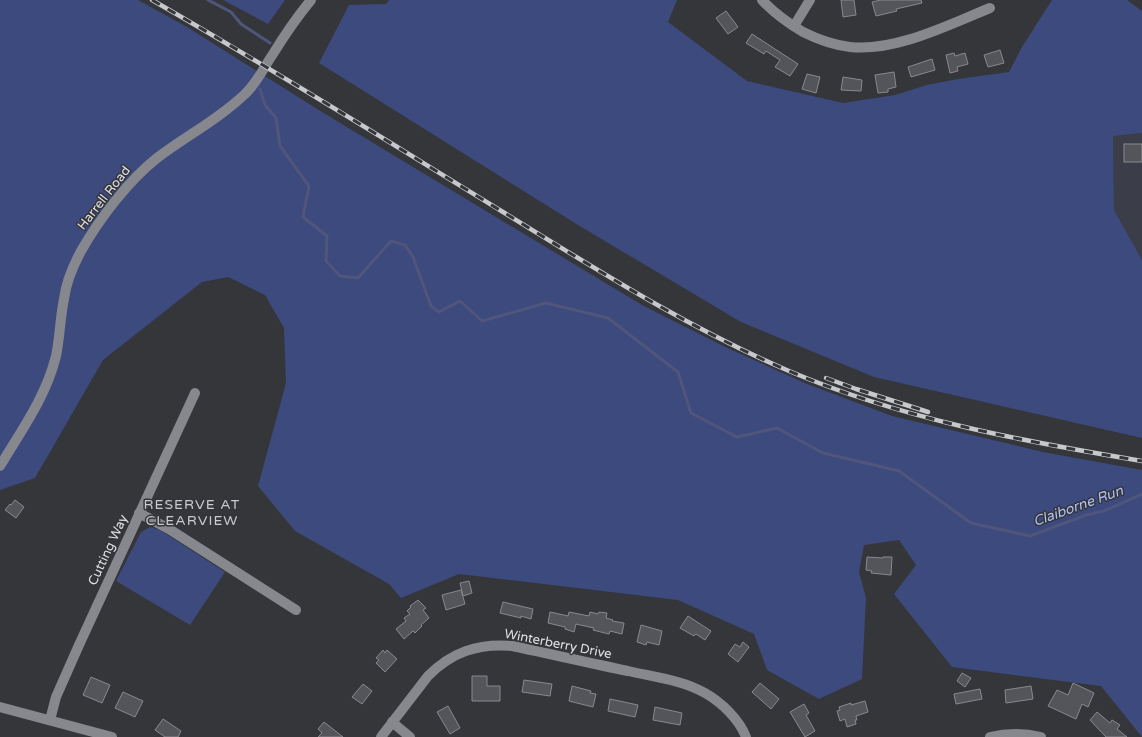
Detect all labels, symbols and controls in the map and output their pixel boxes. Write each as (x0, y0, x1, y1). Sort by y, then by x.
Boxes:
street label: Harrell Road (74, 163, 134, 233)
water label: Claiborne Run (1031, 482, 1126, 530)
district label: RESERVE AT CLEARVIEW (144, 496, 240, 529)
street label: Cutting Way (85, 512, 131, 588)
street label: Winterberry Drive (503, 626, 613, 662)

